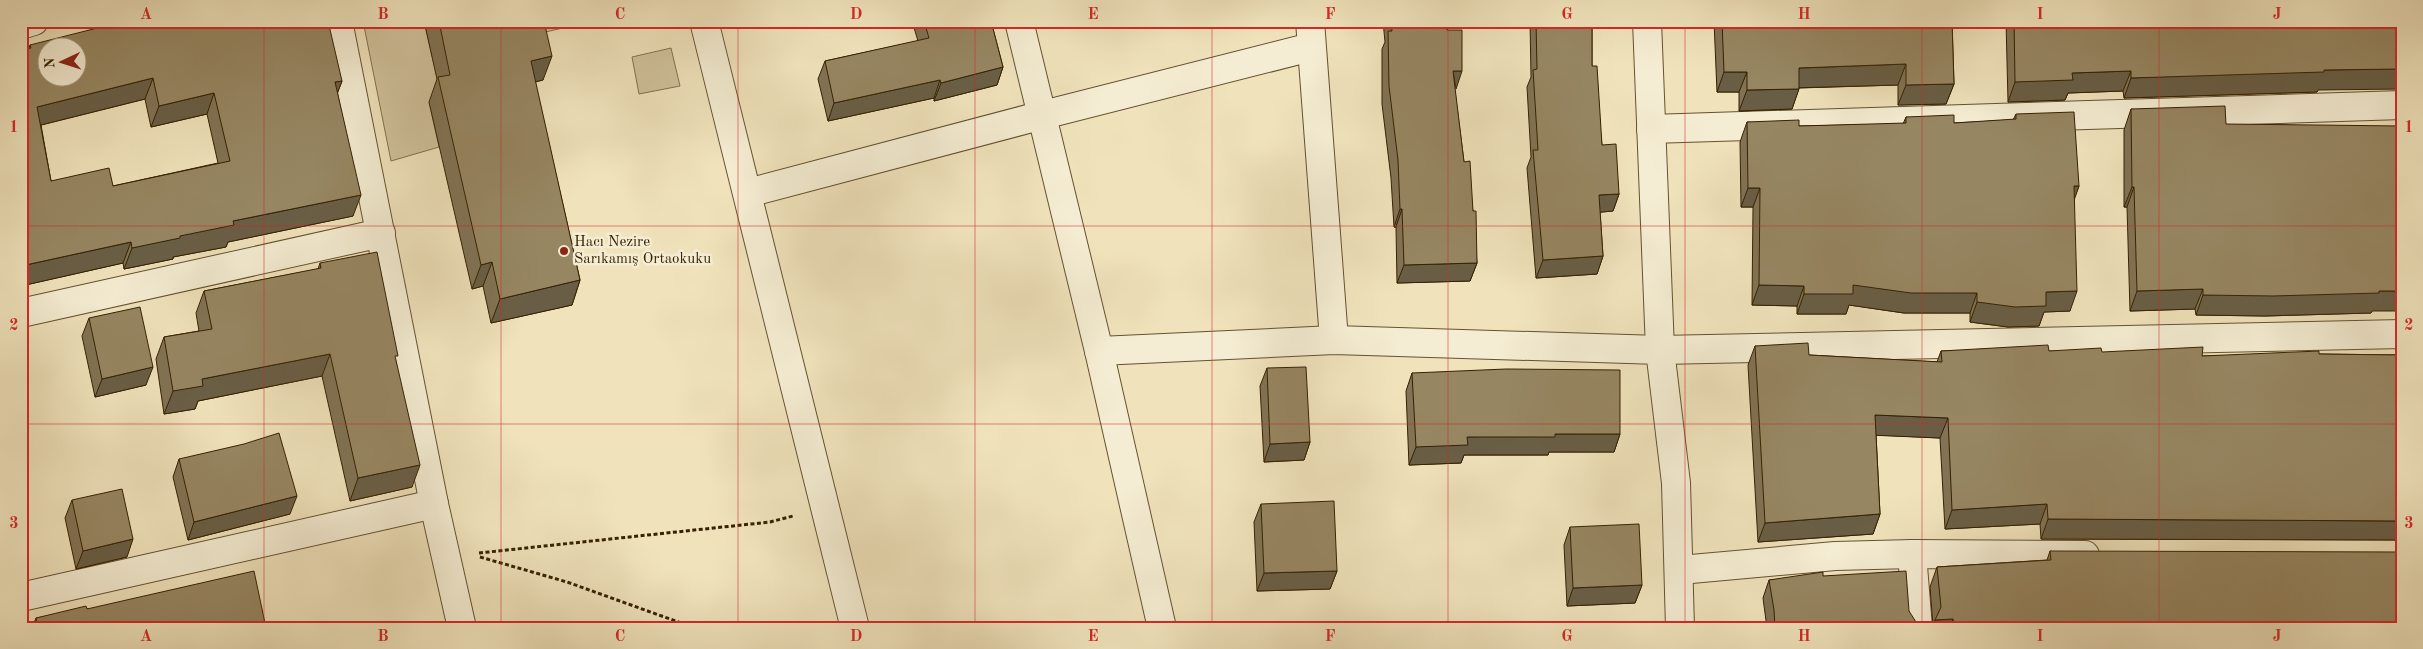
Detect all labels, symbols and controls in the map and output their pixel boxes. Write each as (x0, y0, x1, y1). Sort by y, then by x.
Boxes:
text: A (140, 7, 152, 23)
text: B (377, 7, 389, 23)
text: C (615, 7, 625, 23)
text: D (850, 7, 862, 23)
text: E (1087, 7, 1099, 23)
text: F (1325, 7, 1336, 23)
text: G (1561, 7, 1573, 23)
text: H (1797, 7, 1811, 23)
text: I (2036, 7, 2044, 23)
text: J (2273, 7, 2282, 23)
north arrow (38, 38, 88, 88)
text: N (43, 57, 57, 69)
text: 1 (9, 120, 19, 136)
text: 1 (2404, 120, 2414, 136)
place label: Hacı Nezire Sarıkamış Ortaokuku (574, 235, 711, 267)
marker: Hacı Nezire Sarıkamış Ortaokuku (558, 245, 570, 257)
text: 2 (9, 318, 19, 334)
text: 2 (2404, 318, 2414, 334)
text: 3 (9, 516, 19, 532)
text: 3 (2404, 516, 2414, 532)
text: A (140, 629, 152, 645)
text: B (377, 629, 389, 645)
text: C (615, 629, 625, 645)
text: D (850, 629, 862, 645)
text: E (1087, 629, 1099, 645)
text: F (1325, 629, 1336, 645)
text: G (1561, 629, 1573, 645)
text: H (1797, 629, 1811, 645)
text: I (2036, 629, 2044, 645)
text: J (2273, 629, 2282, 645)

